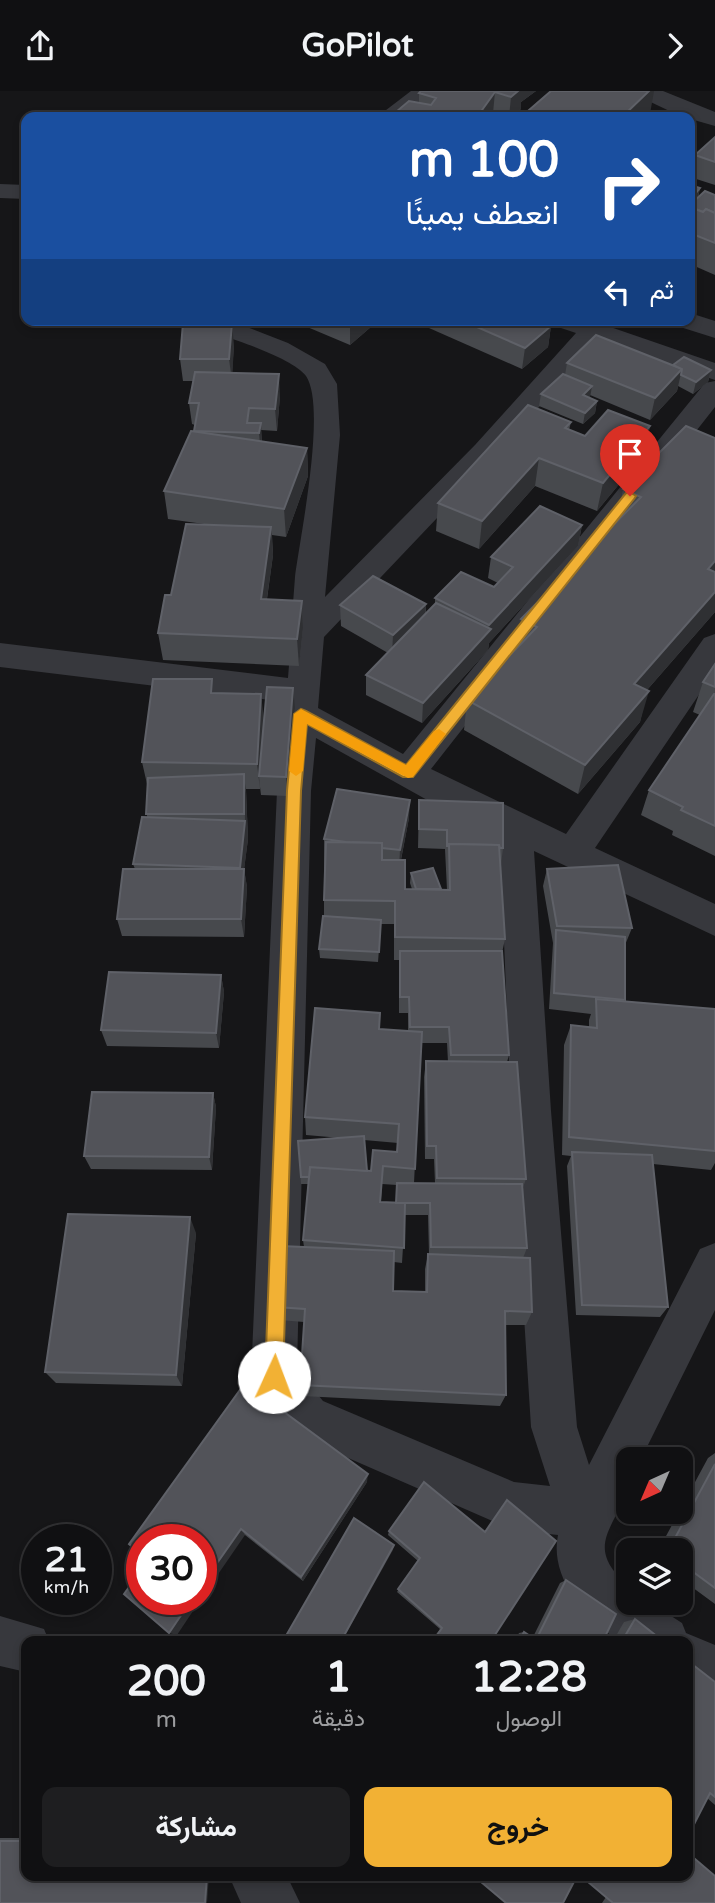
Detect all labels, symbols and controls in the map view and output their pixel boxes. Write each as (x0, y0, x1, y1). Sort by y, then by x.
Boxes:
icon: share (21, 27, 59, 65)
text: GoPilot (302, 27, 413, 65)
icon: forward (656, 27, 694, 65)
text: 100 m (409, 131, 559, 190)
icon: right (583, 140, 674, 231)
text: انعطف يمينًا (405, 195, 559, 233)
icon: left (598, 273, 636, 311)
text: ثم (650, 275, 674, 306)
pin (600, 424, 660, 496)
icon: arrive (611, 435, 649, 473)
position arrow (237, 1340, 311, 1414)
north arrow (616, 1447, 693, 1524)
map controls (616, 1447, 693, 1615)
speed limit sign: 30 (126, 1524, 217, 1615)
button: layers (616, 1538, 693, 1615)
text: 21 (45, 1539, 88, 1581)
text: km/h (44, 1576, 89, 1598)
text: 1 (325, 1652, 352, 1703)
text: 12:28 (471, 1652, 587, 1703)
text: 200 (127, 1656, 206, 1707)
text: دقيقة (312, 1705, 365, 1733)
text: الوصول (496, 1705, 562, 1733)
text: m (156, 1706, 177, 1734)
button: مشاركة (42, 1787, 350, 1867)
button: خروج (364, 1787, 672, 1867)

